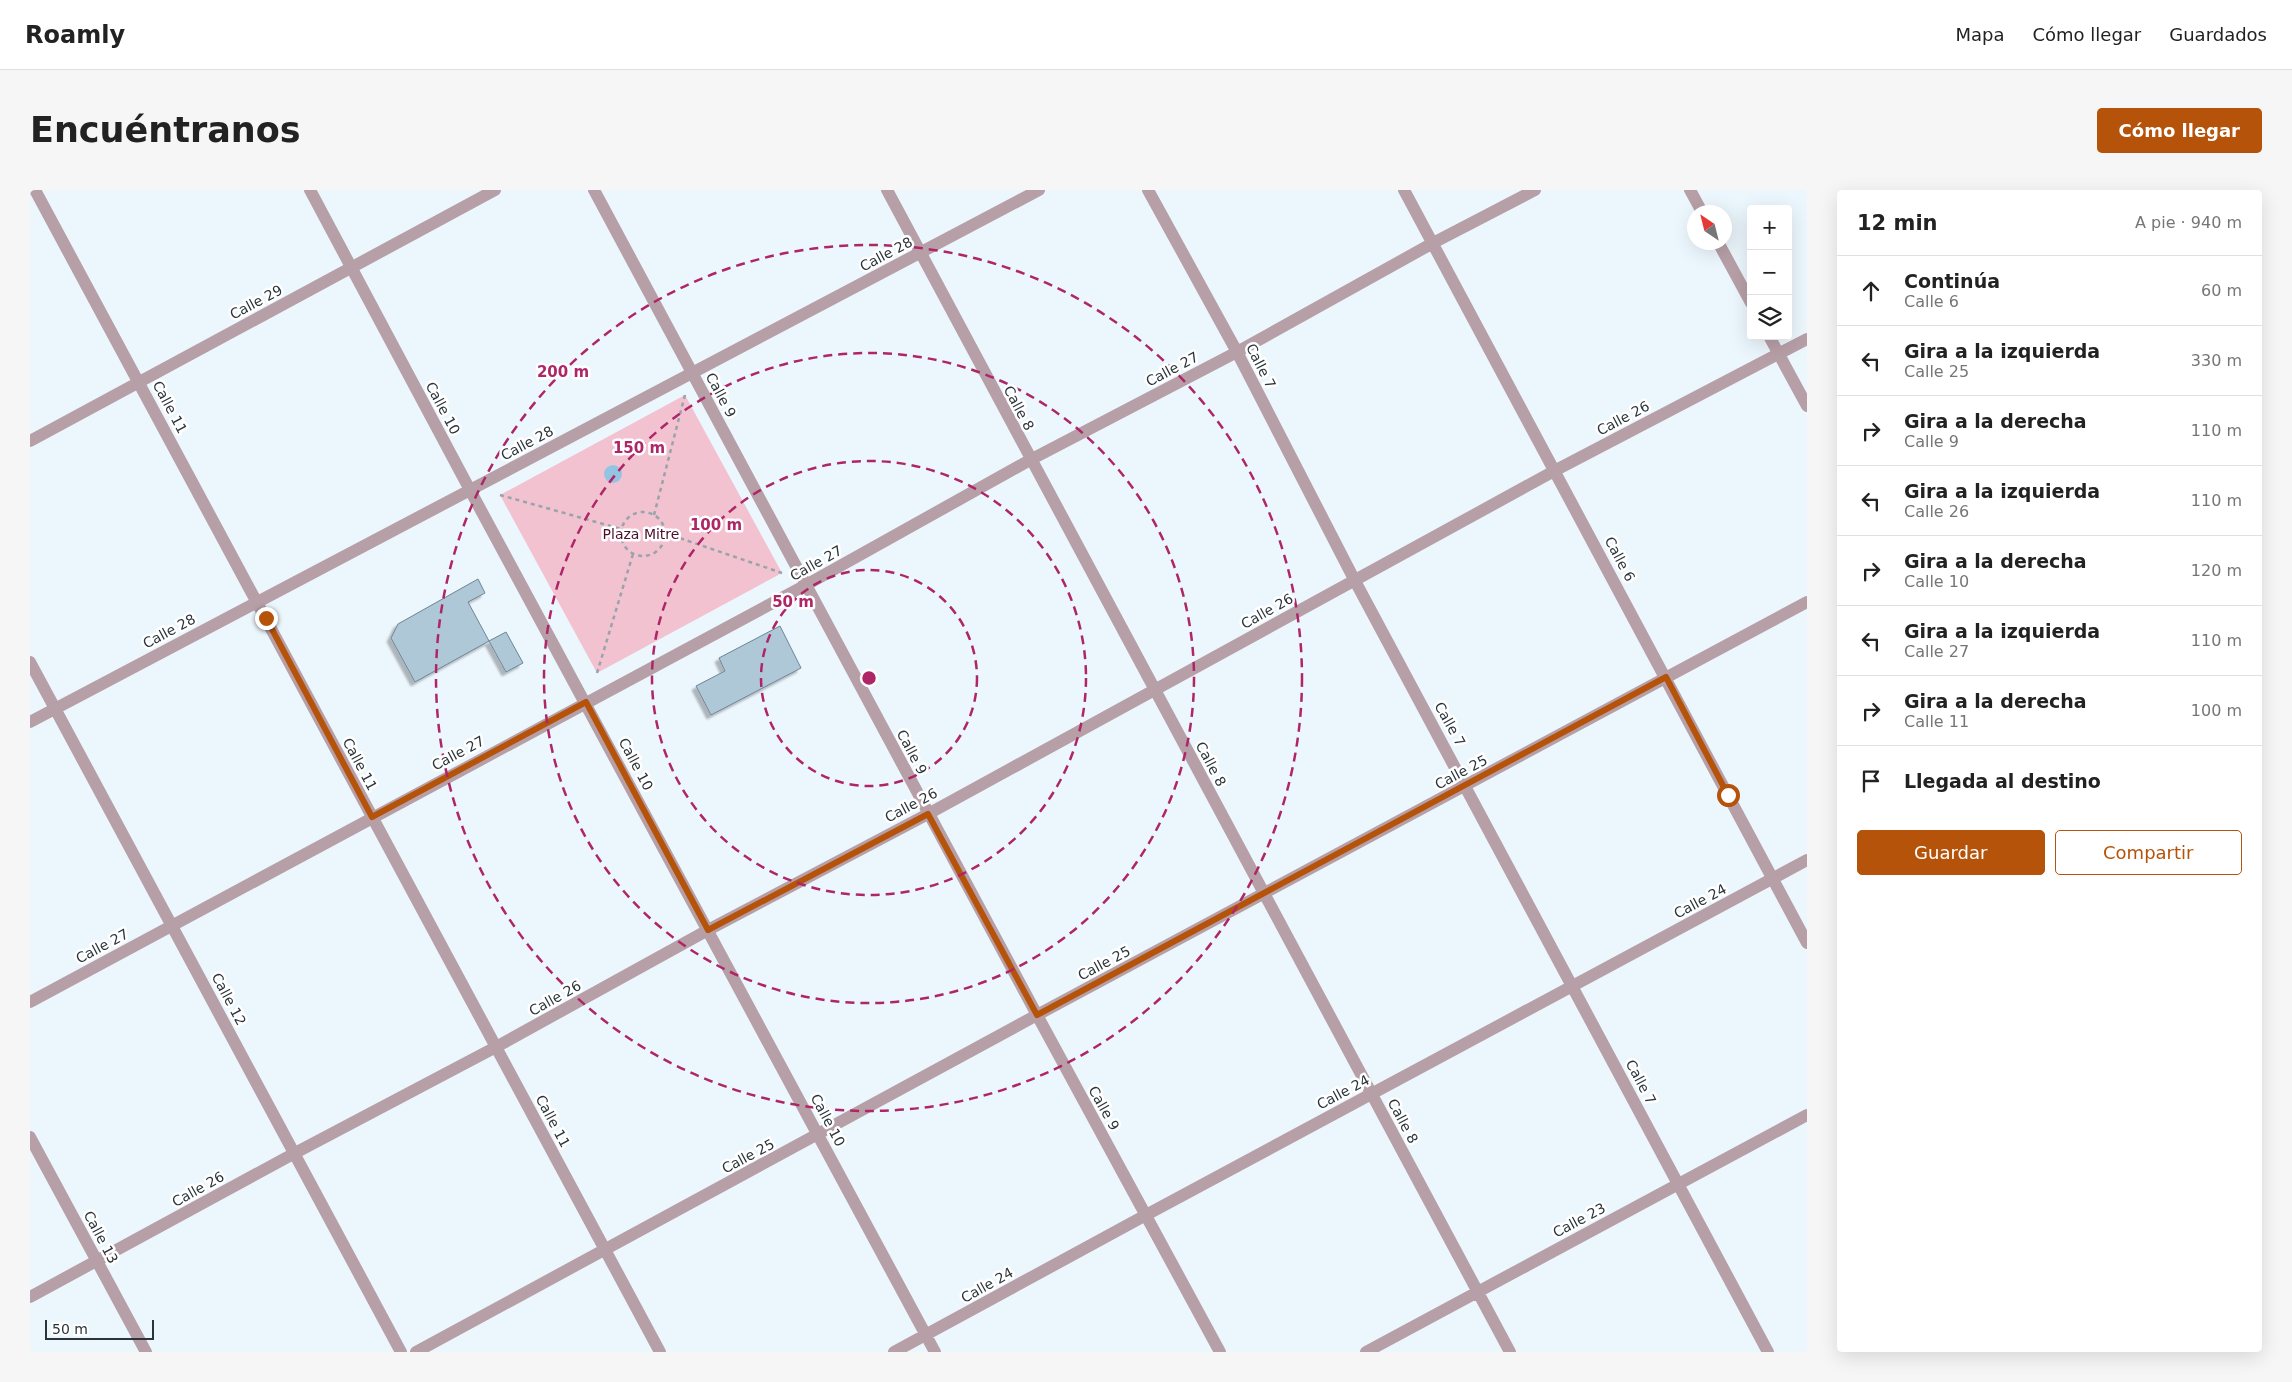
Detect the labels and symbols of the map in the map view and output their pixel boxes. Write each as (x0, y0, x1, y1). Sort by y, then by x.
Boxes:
north arrow (1687, 205, 1732, 250)
street label: Calle 28 (857, 234, 915, 274)
street label: Calle 29 (227, 282, 285, 322)
street label: Calle 7 (1243, 341, 1279, 391)
street label: Calle 27 (1143, 349, 1201, 389)
text: 200 m (537, 363, 589, 381)
street label: Calle 9 (703, 370, 739, 420)
street label: Calle 11 (150, 378, 190, 436)
street label: Calle 10 (423, 379, 463, 437)
street label: Calle 8 (1001, 383, 1037, 433)
street label: Calle 26 (1594, 398, 1652, 438)
street label: Calle 28 (498, 423, 556, 463)
text: 150 m (613, 439, 665, 457)
text: 100 m (690, 516, 742, 534)
park label: Plaza Mitre (603, 526, 679, 542)
street label: Calle 6 (1602, 534, 1638, 584)
street label: Calle 27 (787, 542, 845, 584)
street label: Calle 26 (1238, 590, 1296, 632)
text: 50 m (772, 593, 814, 611)
route end (255, 607, 278, 630)
street label: Calle 28 (140, 611, 198, 651)
centre of rings (860, 669, 878, 687)
street label: Calle 7 (1431, 699, 1469, 749)
street label: Calle 9 (894, 727, 930, 777)
street label: Calle 27 (429, 733, 487, 773)
street label: Calle 11 (340, 735, 380, 793)
street label: Calle 10 (616, 735, 656, 793)
street label: Calle 8 (1193, 739, 1229, 789)
street label: Calle 25 (1432, 752, 1490, 792)
route start (1717, 784, 1740, 807)
street label: Calle 26 (882, 785, 940, 825)
street label: Calle 24 (1671, 881, 1729, 921)
street label: Calle 27 (73, 926, 131, 966)
street label: Calle 25 (1075, 943, 1133, 983)
street label: Calle 12 (209, 970, 249, 1028)
street label: Calle 26 (526, 977, 584, 1019)
street label: Calle 7 (1623, 1057, 1659, 1107)
street label: Calle 24 (1314, 1072, 1372, 1112)
street label: Calle 9 (1085, 1083, 1123, 1133)
street label: Calle 10 (808, 1091, 848, 1149)
street label: Calle 11 (533, 1092, 573, 1150)
street label: Calle 8 (1385, 1096, 1421, 1146)
street label: Calle 25 (719, 1136, 777, 1176)
street label: Calle 26 (169, 1168, 227, 1210)
street label: Calle 23 (1550, 1200, 1608, 1240)
street label: Calle 13 (81, 1208, 121, 1266)
street label: Calle 24 (958, 1264, 1016, 1306)
scale bar (45, 1317, 154, 1340)

